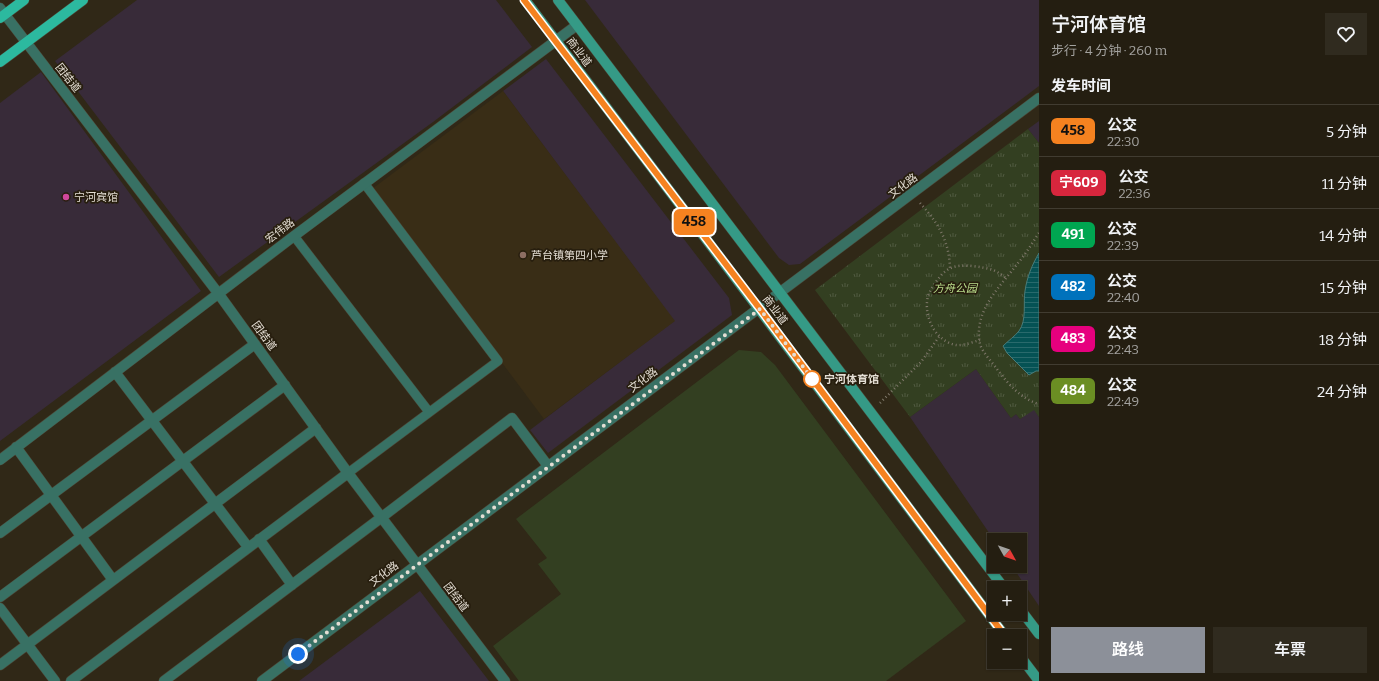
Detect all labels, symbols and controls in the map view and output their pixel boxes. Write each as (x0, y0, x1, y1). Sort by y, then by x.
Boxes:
text: 宁河体育馆 (1051, 13, 1146, 36)
button: heart (1325, 13, 1367, 55)
street label: 商业道 (564, 35, 594, 69)
text: 步行 · 4 分钟 · 260 m (1051, 43, 1167, 58)
street label: 团结道 (53, 61, 83, 95)
text: 发车时间 (1051, 77, 1111, 95)
text: 公交 (1107, 116, 1137, 134)
text: 458 (1061, 122, 1085, 139)
text: 5 分钟 (1326, 123, 1367, 141)
text: 22:30 (1107, 134, 1140, 149)
text: 公交 (1118, 168, 1148, 186)
street label: 文化路 (886, 171, 920, 201)
text: 宁609 (1059, 174, 1098, 191)
text: 11 分钟 (1322, 175, 1367, 193)
text: 22:36 (1118, 186, 1150, 201)
place label: 宁河宾馆 (74, 191, 118, 204)
marker: 宁河宾馆 (61, 192, 71, 202)
line badge: 458 (671, 209, 717, 235)
text: 458 (682, 213, 706, 230)
street label: 宏伟路 (263, 216, 297, 246)
text: 公交 (1107, 220, 1137, 238)
text: 491 (1062, 226, 1084, 243)
text: 14 分钟 (1319, 227, 1367, 245)
text: 22:39 (1107, 238, 1139, 253)
place label: 芦台镇第四小学 (531, 249, 608, 262)
marker: 芦台镇第四小学 (518, 250, 528, 260)
text: 公交 (1107, 272, 1137, 290)
text: 482 (1061, 278, 1085, 295)
text: 15 分钟 (1320, 279, 1367, 297)
park label: 方舟公园 (933, 282, 979, 295)
text: 22:40 (1107, 290, 1140, 305)
street label: 商业道 (760, 293, 790, 327)
street label: 团结道 (249, 319, 279, 353)
text: 公交 (1107, 324, 1137, 342)
text: 483 (1061, 330, 1085, 347)
text: 18 分钟 (1319, 331, 1367, 349)
text: 22:43 (1107, 342, 1139, 357)
street label: 文化路 (626, 365, 660, 395)
marker: 宁河体育馆 (803, 370, 821, 388)
place label: 宁河体育馆 (824, 373, 879, 386)
text: 公交 (1107, 376, 1137, 394)
text: 484 (1060, 382, 1086, 399)
text: 24 分钟 (1317, 383, 1367, 401)
text: 22:49 (1107, 394, 1139, 409)
north arrow (987, 533, 1027, 573)
map controls (987, 533, 1027, 669)
street label: 文化路 (367, 559, 401, 589)
street label: 团结道 (441, 580, 471, 614)
button: + (987, 581, 1027, 621)
button: 路线 (1051, 627, 1205, 673)
button: 车票 (1213, 627, 1367, 673)
button: − (987, 629, 1027, 669)
your location (288, 644, 308, 664)

